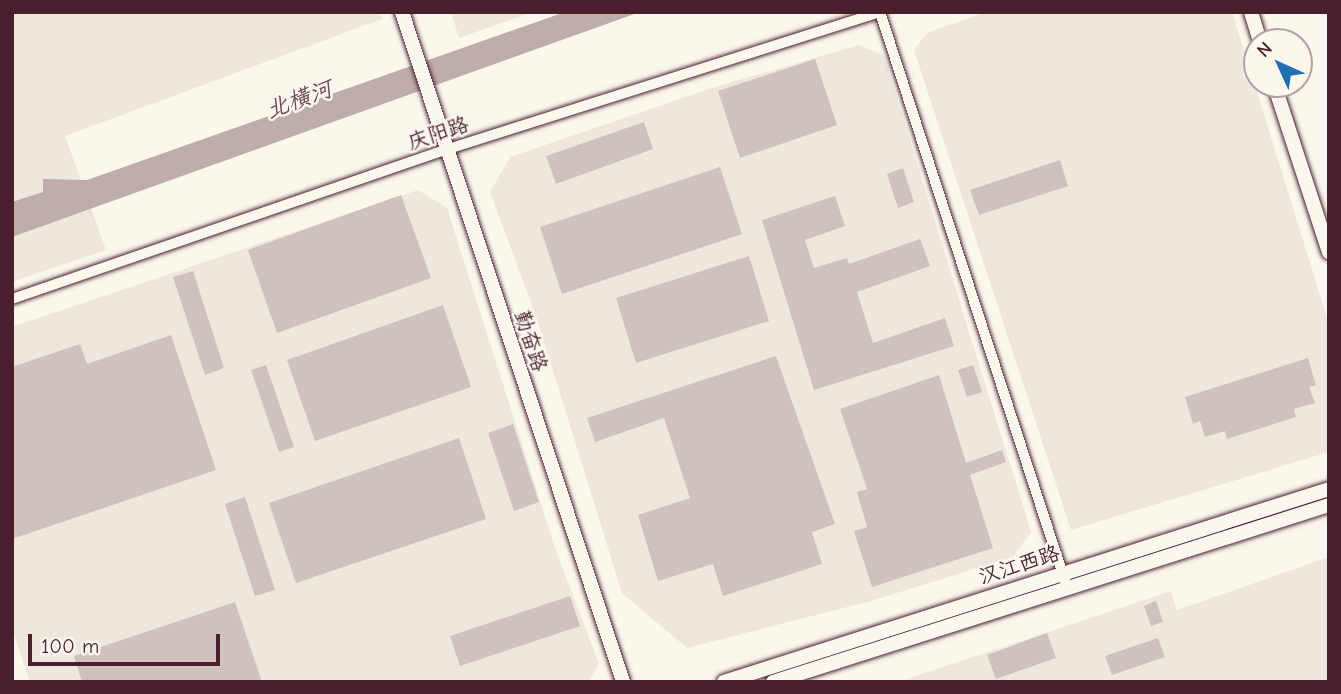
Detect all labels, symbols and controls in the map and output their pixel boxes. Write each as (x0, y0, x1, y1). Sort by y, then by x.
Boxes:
north arrow (1243, 28, 1313, 98)
text: N (1252, 37, 1277, 62)
water label: 北横河 (262, 75, 336, 125)
street label: 庆阳路 (404, 111, 472, 155)
street label: 勤奋路 (509, 307, 553, 375)
street label: 汉江西路 (975, 540, 1063, 590)
scale bar (32, 620, 224, 664)
text: 100 m (41, 634, 99, 658)

